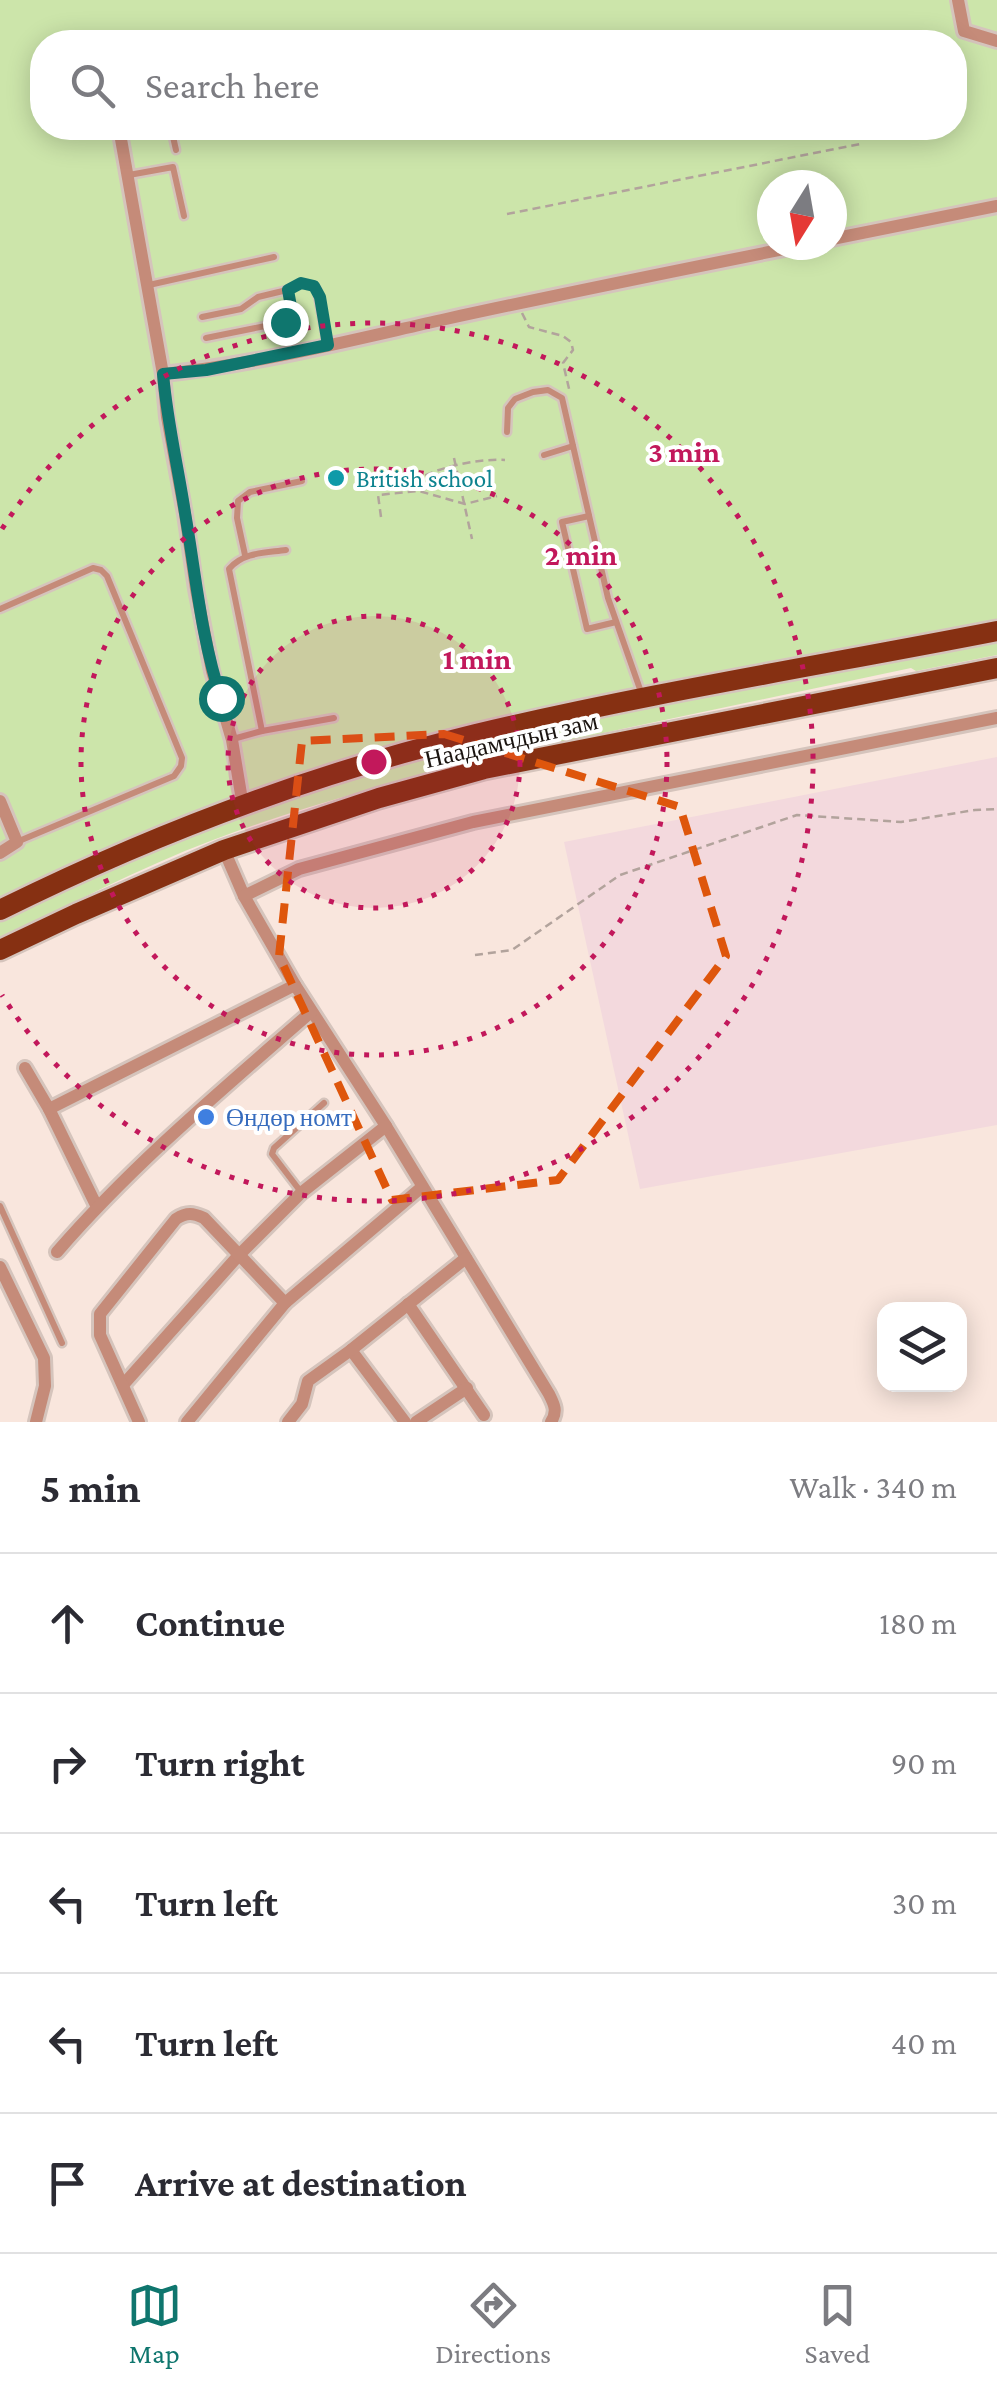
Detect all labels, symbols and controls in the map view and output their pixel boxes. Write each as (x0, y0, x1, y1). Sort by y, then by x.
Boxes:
search box (30, 30, 967, 140)
icon: search (65, 58, 120, 113)
text: Search here (145, 64, 319, 106)
north arrow (757, 170, 847, 260)
route end (263, 300, 309, 346)
text: 3 min (648, 435, 720, 468)
place label: British school (356, 465, 493, 492)
marker: British school (325, 467, 347, 489)
text: 2 min (545, 538, 617, 571)
text: 1 min (443, 642, 511, 675)
route start (199, 676, 245, 722)
street label: Наадамчдын зам (422, 707, 600, 773)
centre of rings (356, 744, 392, 780)
place label: Өндөр номт (226, 1104, 352, 1131)
marker: Өндөр номт (195, 1106, 217, 1128)
map controls (877, 1302, 967, 1392)
button: layers (877, 1302, 967, 1392)
text: 5 min (40, 1464, 141, 1511)
text: Walk · 340 m (790, 1469, 957, 1505)
icon: ahead (40, 1596, 95, 1651)
text: Continue (135, 1602, 285, 1644)
text: 180 m (879, 1605, 957, 1641)
icon: right (40, 1736, 95, 1791)
text: Turn right (135, 1742, 304, 1784)
text: 90 m (891, 1745, 957, 1781)
icon: left (40, 1876, 95, 1931)
text: Turn left (135, 1882, 278, 1924)
text: 30 m (892, 1885, 957, 1921)
icon: left (40, 2016, 95, 2071)
text: Turn left (135, 2022, 278, 2064)
text: 40 m (891, 2025, 957, 2061)
icon: arrive (40, 2156, 95, 2211)
text: Arrive at destination (135, 2162, 467, 2204)
tab: Map (127, 2278, 182, 2369)
tab: Directions (435, 2278, 551, 2369)
tab: Saved (805, 2278, 870, 2369)

